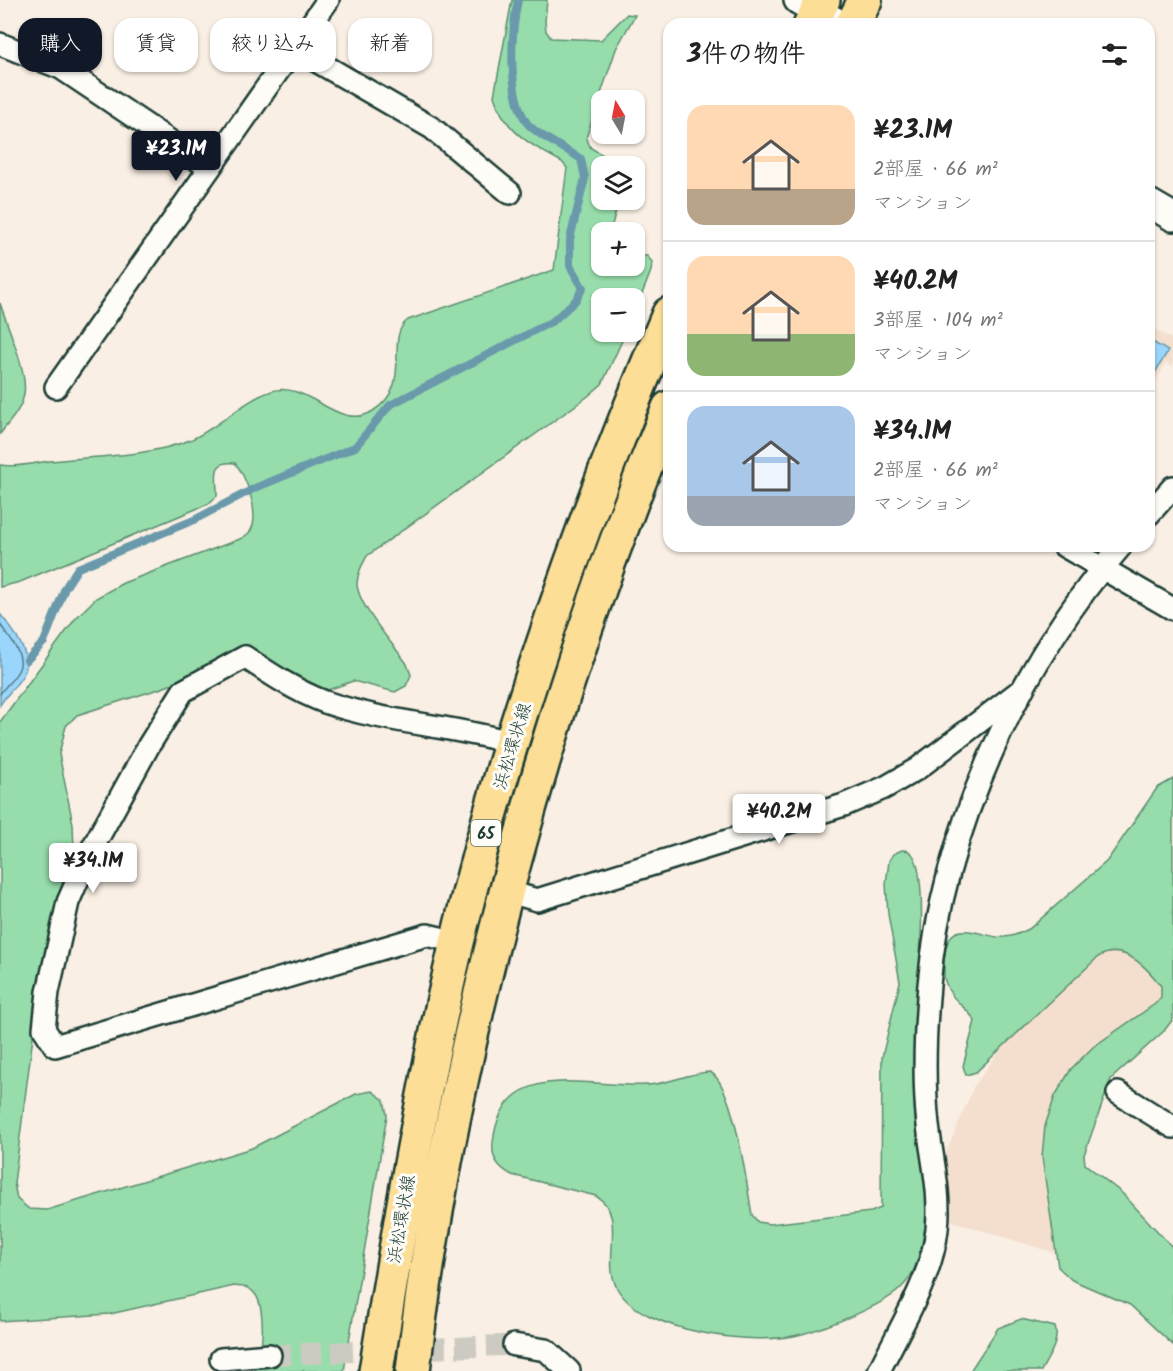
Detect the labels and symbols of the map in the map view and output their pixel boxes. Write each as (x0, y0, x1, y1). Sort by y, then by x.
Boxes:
north arrow (591, 90, 645, 144)
pin: ¥23.1M (127, 131, 225, 182)
street label: 浜松環状線 (486, 699, 540, 794)
pin: ¥40.2M (730, 794, 828, 845)
road number: 65 (471, 820, 501, 846)
pin: ¥34.1M (44, 843, 142, 894)
street label: 浜松環状線 (380, 1172, 425, 1266)

